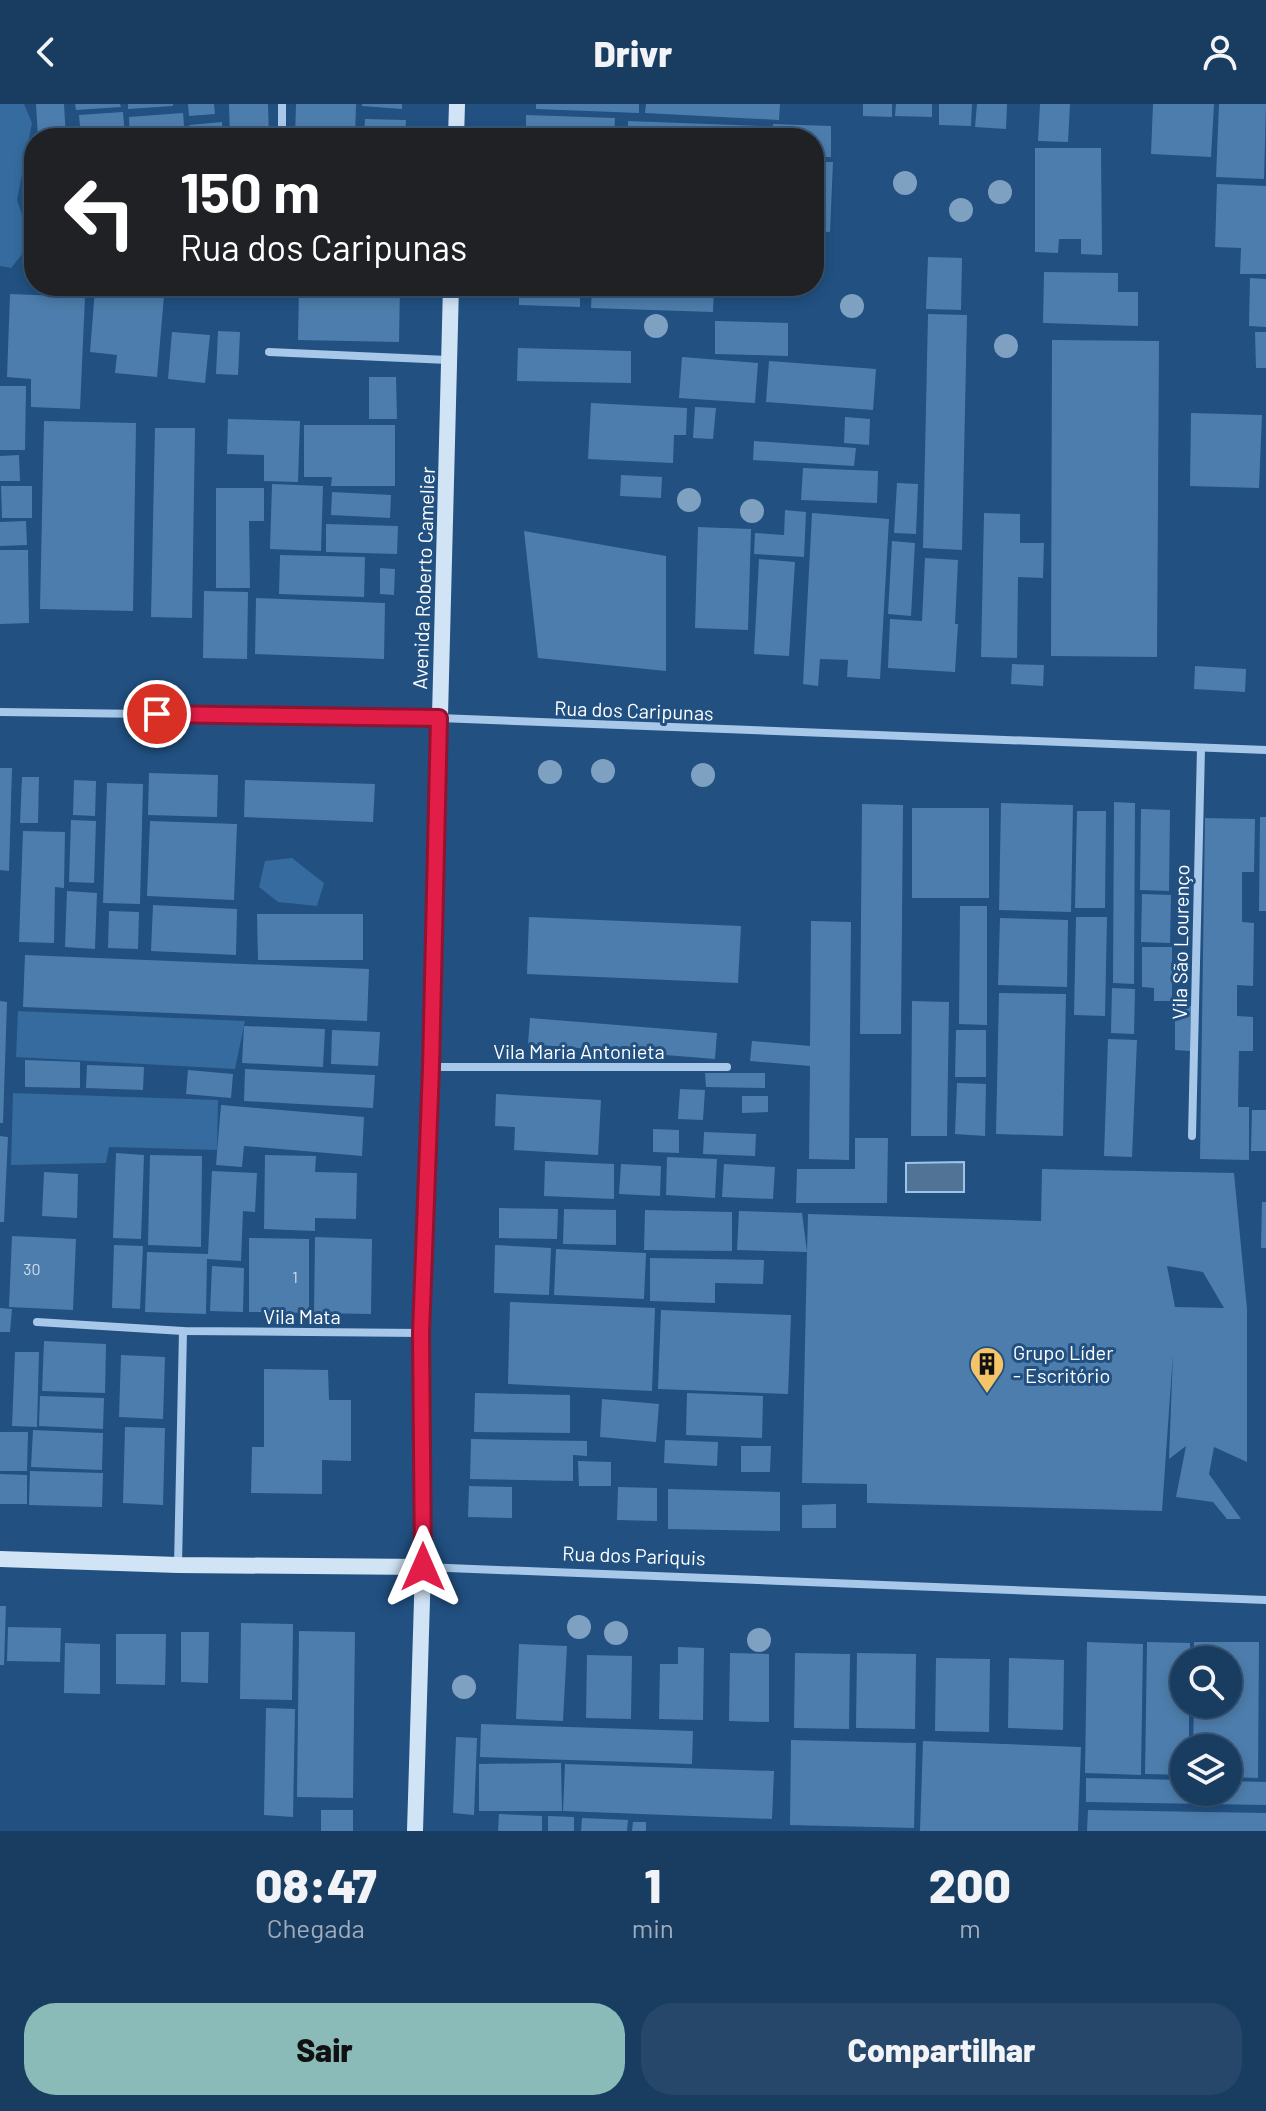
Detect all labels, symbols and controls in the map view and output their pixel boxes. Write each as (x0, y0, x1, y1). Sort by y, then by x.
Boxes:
icon: back (24, 30, 68, 74)
icon: person (1198, 30, 1242, 74)
text: Drivr (594, 31, 672, 74)
text: 150 m (180, 157, 320, 224)
icon: left (48, 160, 152, 264)
text: Rua dos Caripunas (180, 225, 467, 268)
street label: Avenida Roberto Camelier (407, 466, 439, 690)
pin (123, 680, 191, 748)
icon: arrive (135, 692, 179, 736)
street label: Rua dos Caripunas (554, 695, 714, 725)
street label: Vila São Lourenço (1167, 864, 1193, 1020)
street label: Vila Maria Antonieta (493, 1039, 665, 1063)
house number: 30 (23, 1259, 41, 1278)
house number: 1 (292, 1267, 298, 1286)
street label: Vila Mata (263, 1304, 341, 1328)
place label: Grupo Líder - Escritório (1013, 1340, 1114, 1387)
building icon: Grupo Líder - Escritório (968, 1345, 1006, 1395)
position arrow (381, 1525, 465, 1609)
street label: Rua dos Pariquis (562, 1541, 706, 1569)
map controls (1170, 1646, 1242, 1806)
button: search (1170, 1646, 1242, 1718)
button: layers (1170, 1734, 1242, 1806)
text: 08:47 (255, 1855, 377, 1913)
text: 1 (644, 1855, 661, 1913)
text: 200 (929, 1855, 1011, 1913)
text: Chegada (267, 1912, 365, 1943)
text: min (632, 1912, 674, 1943)
text: m (959, 1912, 981, 1943)
button: Sair (24, 2003, 625, 2095)
button: Compartilhar (641, 2003, 1242, 2095)

